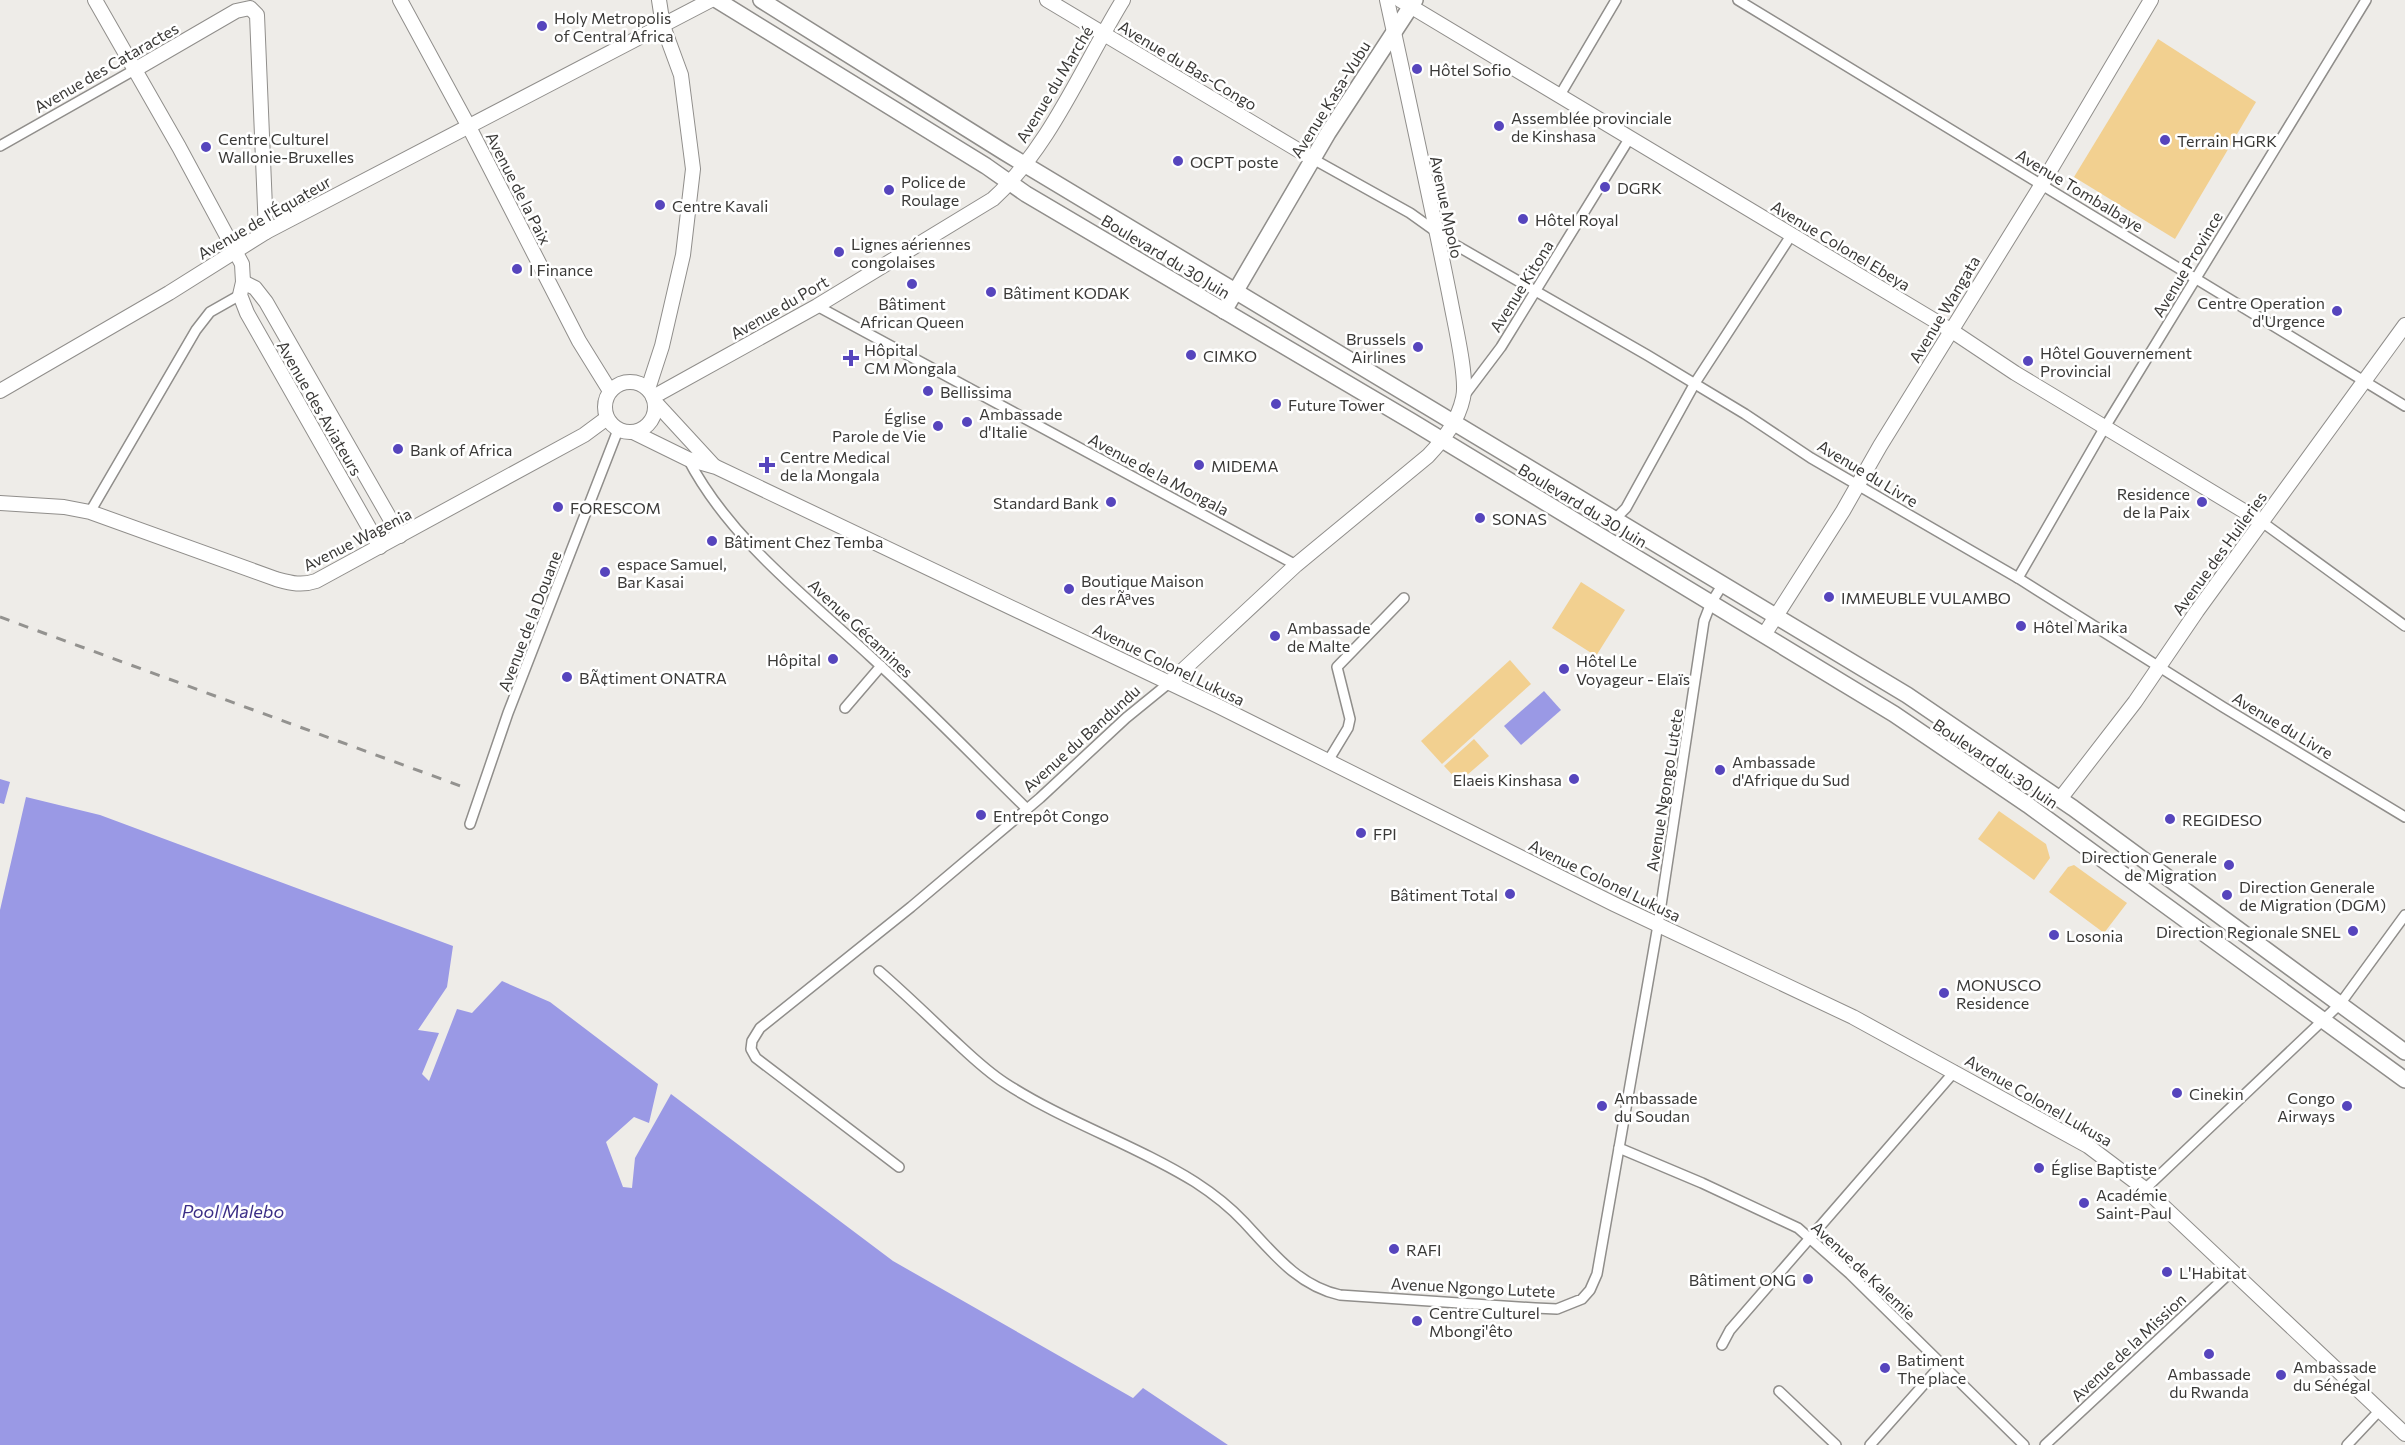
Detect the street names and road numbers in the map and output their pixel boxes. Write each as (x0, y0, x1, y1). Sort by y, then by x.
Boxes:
street label: Avenue du Bas-Congo (1115, 16, 1261, 114)
street label: Avenue des Cataractes (31, 18, 181, 116)
street label: Avenue du Marché (1012, 22, 1096, 146)
street label: Avenue Kasa-Vubu (1286, 37, 1374, 161)
street label: Avenue de la Paix (482, 129, 556, 248)
street label: Avenue Tombalbaye (2013, 145, 2147, 235)
street label: Avenue Mpolo (1427, 154, 1467, 260)
street label: Avenue de l'Équateur (194, 171, 335, 263)
street label: Avenue Colonel Ebeya (1768, 196, 1914, 294)
street label: Avenue Province (2148, 208, 2226, 320)
street label: Boulevard du 30 Juin (1098, 210, 1234, 302)
street label: Avenue Kitona (1485, 237, 1557, 335)
street label: Avenue Wangata (1905, 252, 1983, 366)
street label: Avenue du Port (727, 271, 832, 343)
street label: Avenue des Aviateurs (274, 337, 366, 479)
street label: Avenue de la Mongala (1086, 429, 1232, 519)
street label: Avenue du Livre (1814, 436, 1922, 510)
street label: Boulevard du 30 Juin (1515, 459, 1651, 551)
street label: Avenue des Huileries (2168, 487, 2270, 619)
street label: Avenue Wagenia (300, 504, 414, 574)
street label: Avenue de la Douane (493, 548, 565, 694)
street label: Avenue Gécamines (805, 575, 917, 681)
street label: Avenue Colonel Lukusa (1090, 619, 1248, 709)
street label: Avenue du Bandundu (1019, 680, 1143, 796)
street label: Avenue du Livre (2229, 688, 2337, 762)
street label: Avenue Ngongo Lutete (1642, 707, 1686, 873)
street label: Boulevard du 30 Juin (1930, 714, 2062, 812)
street label: Avenue Colonel Lukusa (1526, 835, 1684, 925)
street label: Avenue Colonel Lukusa (1962, 1050, 2116, 1150)
street label: Avenue de Kalemie (1808, 1217, 1920, 1323)
street label: Avenue Ngongo Lutete (1390, 1273, 1556, 1301)
street label: Avenue de la Mission (2067, 1289, 2189, 1405)

